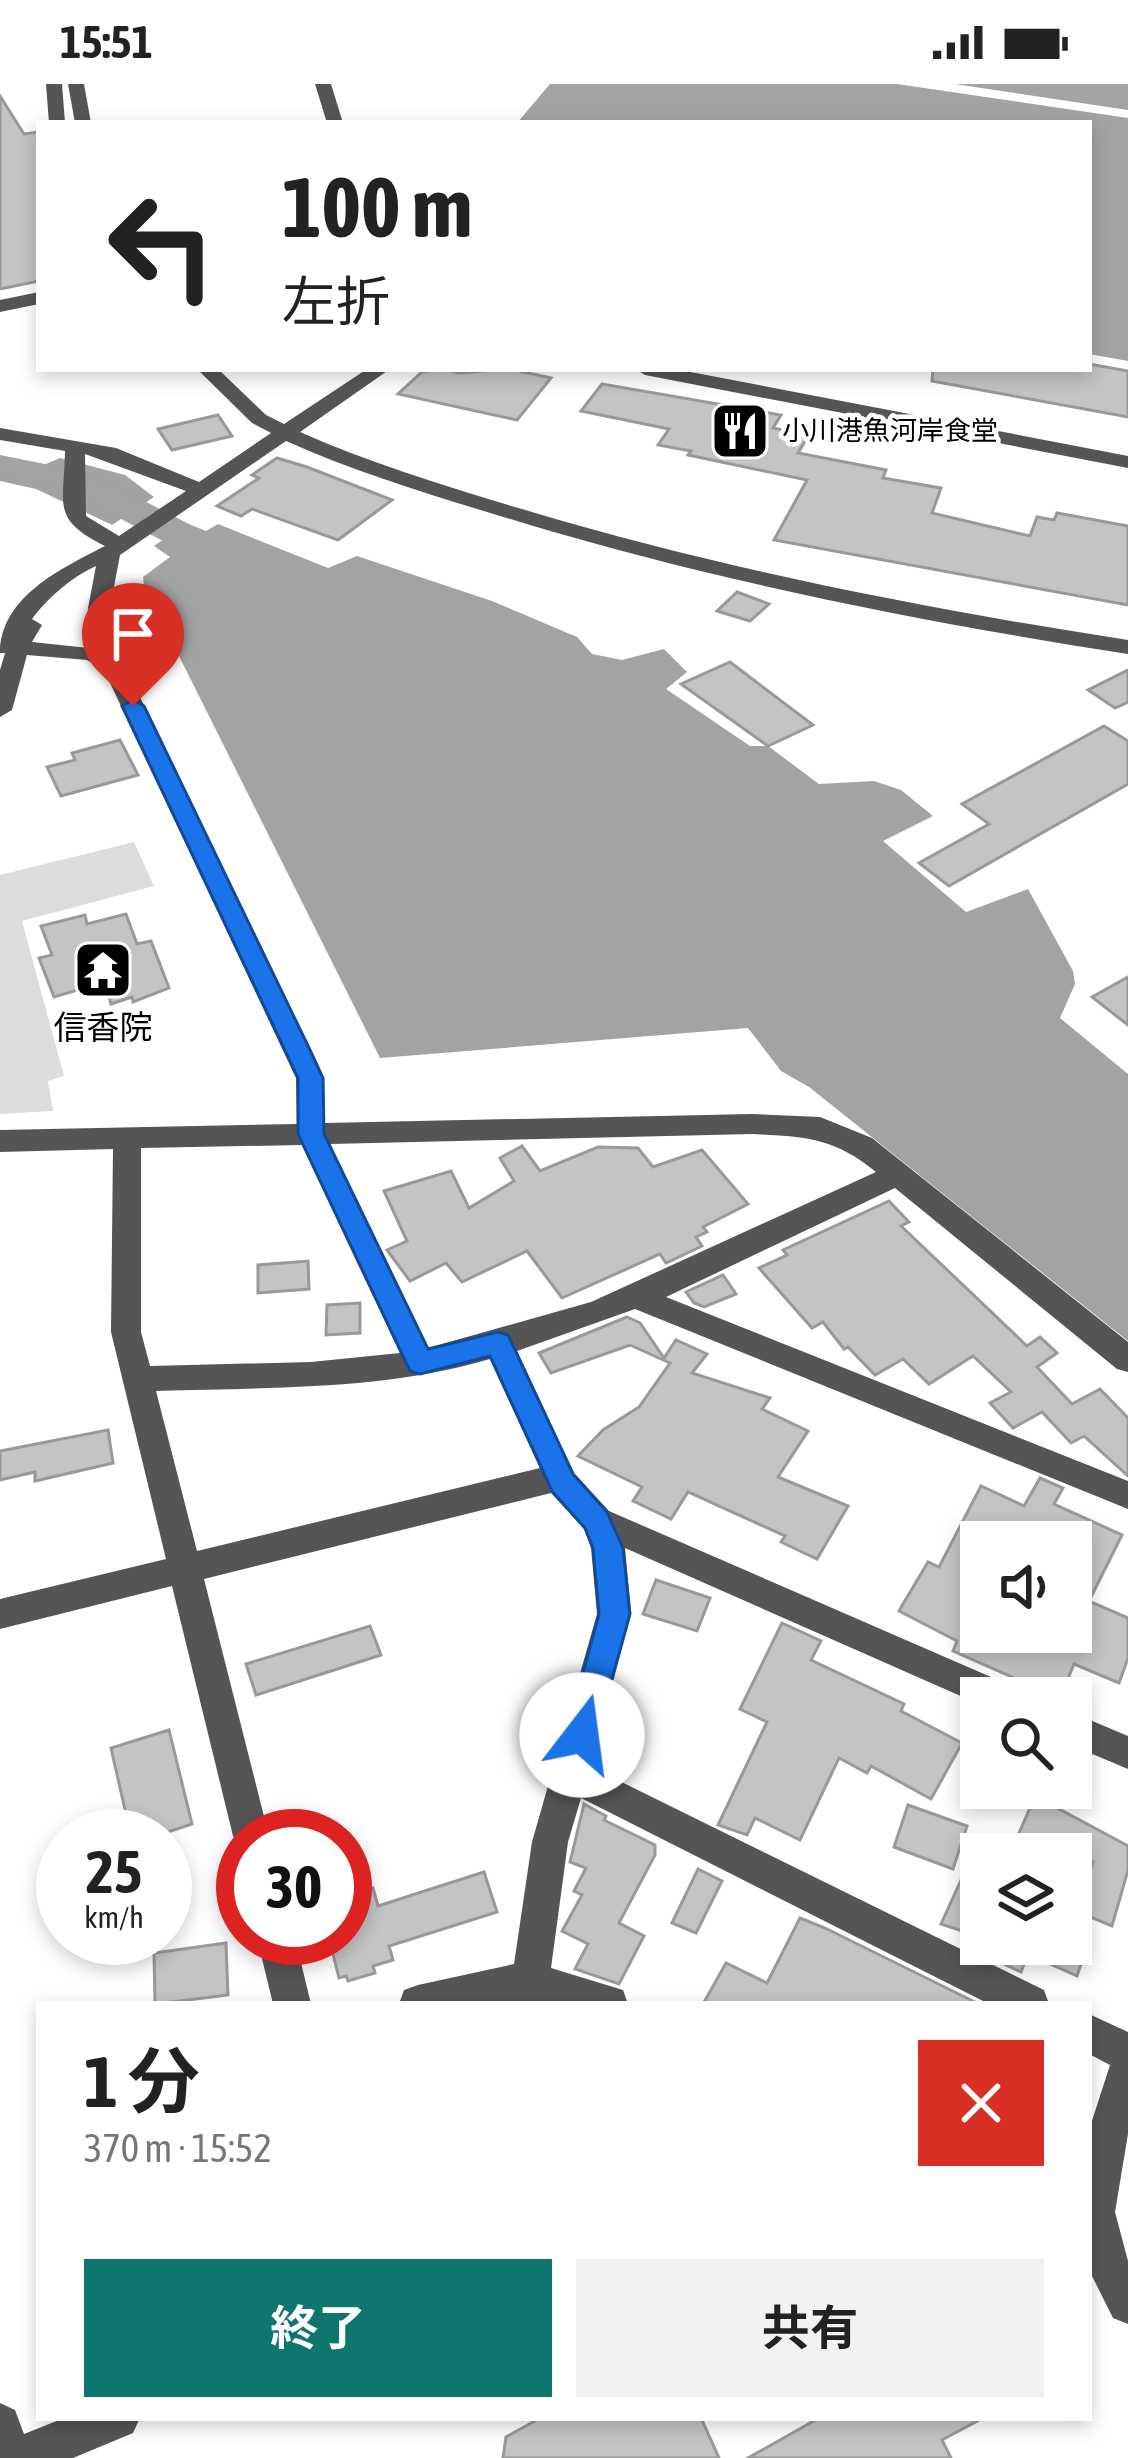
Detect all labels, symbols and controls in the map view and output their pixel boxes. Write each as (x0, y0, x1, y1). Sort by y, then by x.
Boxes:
text: 15:51 (60, 16, 153, 68)
text: 100 m (282, 159, 472, 255)
icon: left (84, 168, 240, 324)
text: 左折 (282, 271, 390, 332)
restaurant icon: 小川港魚河岸食堂 (709, 400, 771, 462)
place label: 小川港魚河岸食堂 (782, 415, 998, 446)
pin (82, 583, 184, 706)
icon: arrive (100, 601, 166, 667)
temple icon: 信香院 (72, 939, 134, 1001)
place label: 信香院 (54, 1008, 153, 1046)
map controls (960, 1521, 1092, 1965)
button: sound (960, 1521, 1092, 1653)
position arrow (519, 1672, 645, 1798)
button: search (960, 1677, 1092, 1809)
speed limit sign: 30 (216, 1809, 372, 1965)
button: layers (960, 1833, 1092, 1965)
text: 25 (86, 1837, 142, 1906)
text: km/h (84, 1900, 144, 1934)
text: 1 分 (84, 2040, 200, 2122)
button: close (918, 2040, 1044, 2166)
text: 370 m · 15:52 (84, 2126, 272, 2170)
button: 終了 (84, 2259, 552, 2397)
button: 共有 (576, 2259, 1044, 2397)

